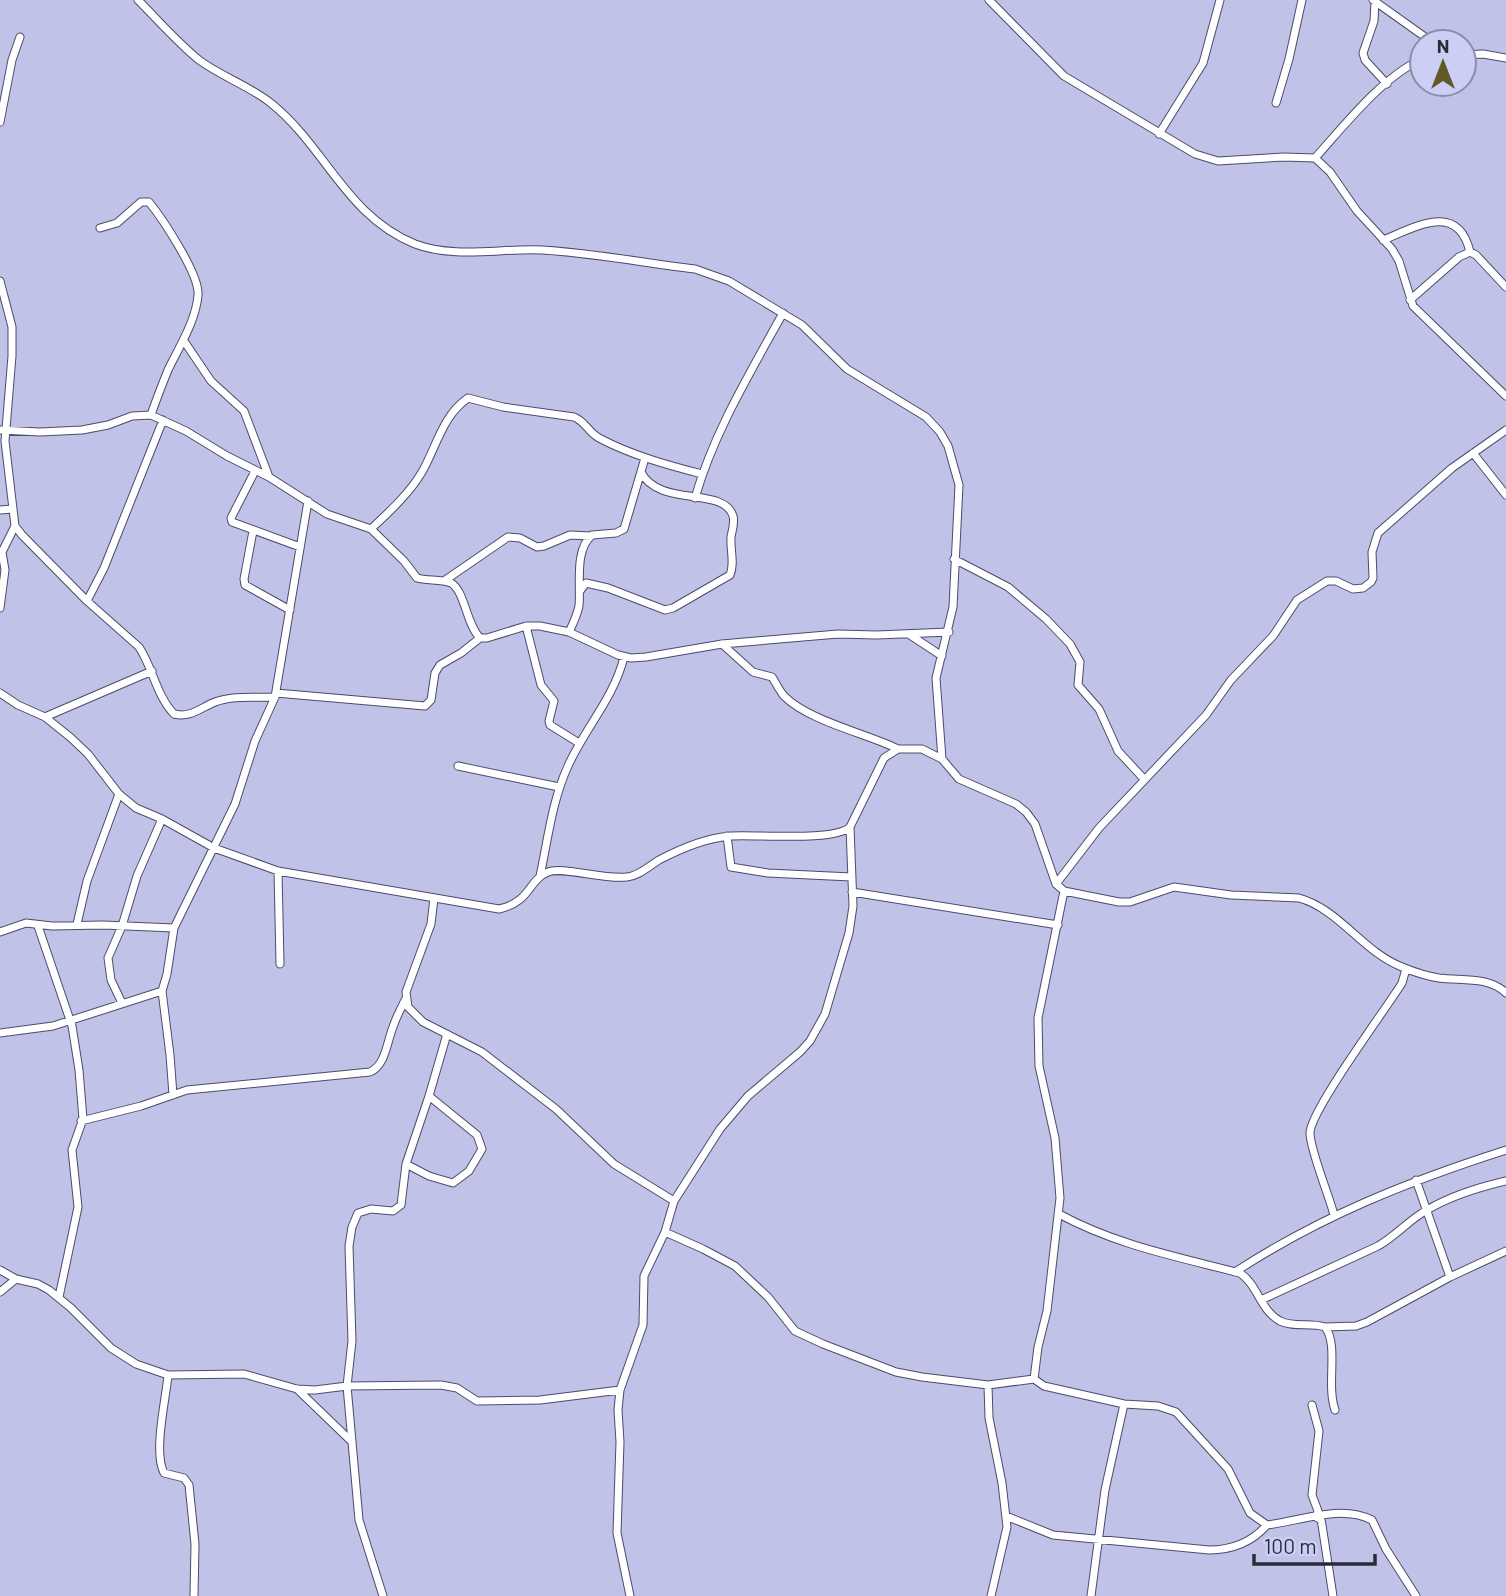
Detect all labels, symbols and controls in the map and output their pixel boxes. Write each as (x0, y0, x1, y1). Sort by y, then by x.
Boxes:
north arrow (1408, 28, 1478, 98)
text: N (1437, 34, 1449, 57)
scale bar (1254, 1522, 1375, 1566)
text: 100 m (1264, 1533, 1317, 1558)

